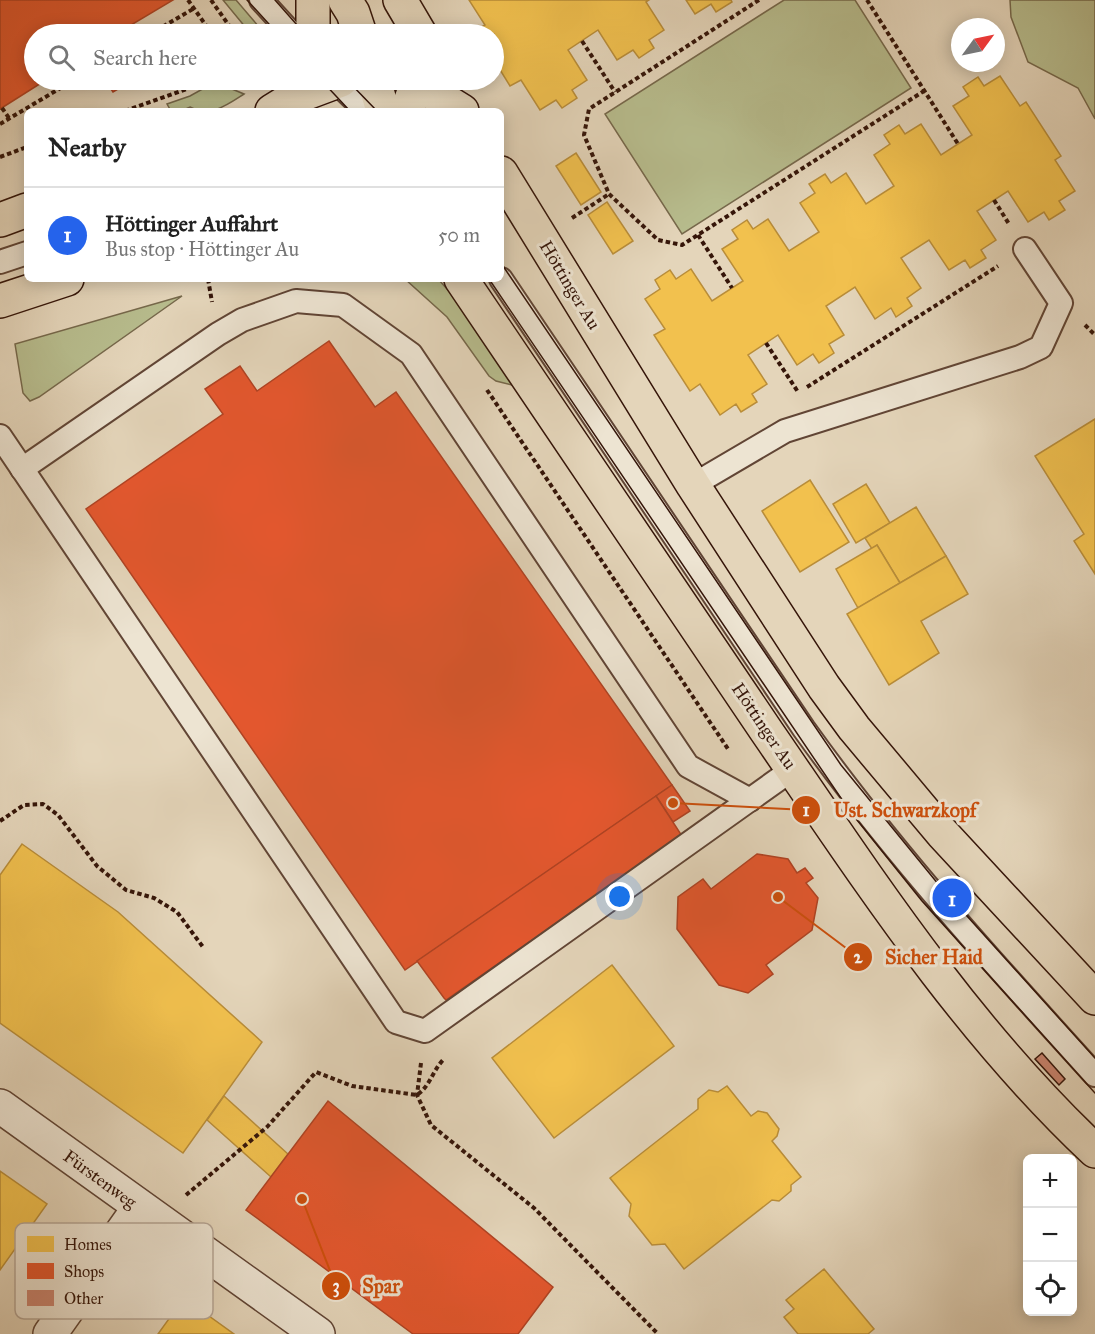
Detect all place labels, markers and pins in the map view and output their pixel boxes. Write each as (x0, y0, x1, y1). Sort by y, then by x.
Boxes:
callout: Ust. Schwarzkopf (791, 791, 988, 829)
pin: 1 (932, 876, 972, 920)
callout: Sicher Haid (843, 938, 995, 976)
callout: Spar (321, 1267, 412, 1305)

